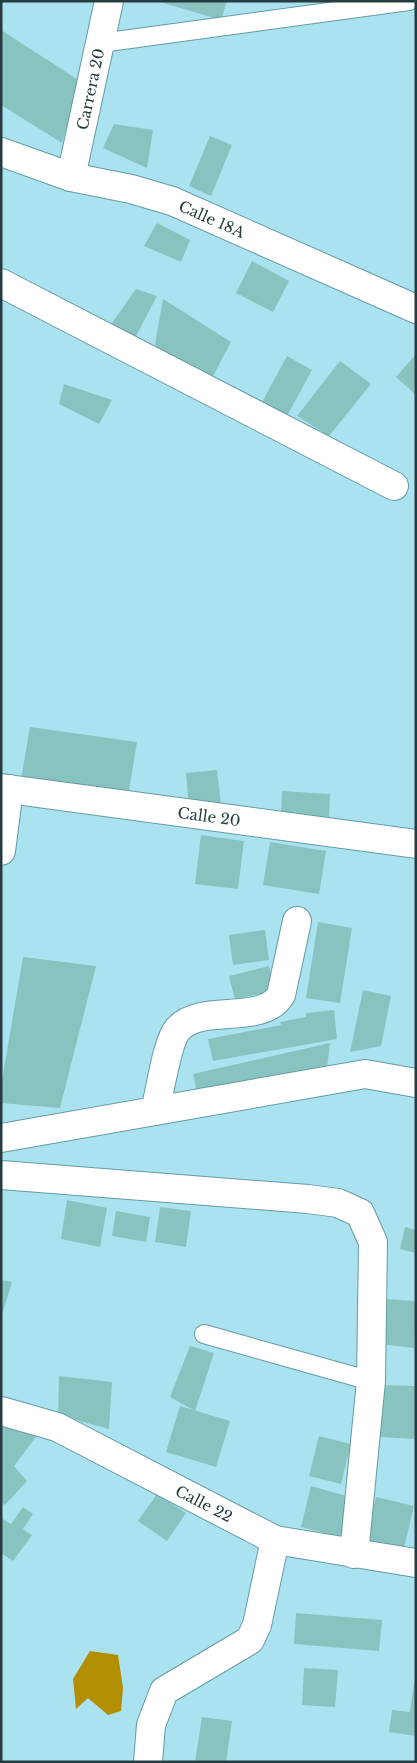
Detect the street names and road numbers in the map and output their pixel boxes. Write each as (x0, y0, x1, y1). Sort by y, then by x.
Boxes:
street label: Carrera 20 (72, 47, 108, 131)
street label: Calle 18A (176, 196, 248, 242)
street label: Calle 20 (177, 802, 242, 830)
street label: Calle 22 (172, 1481, 236, 1526)

